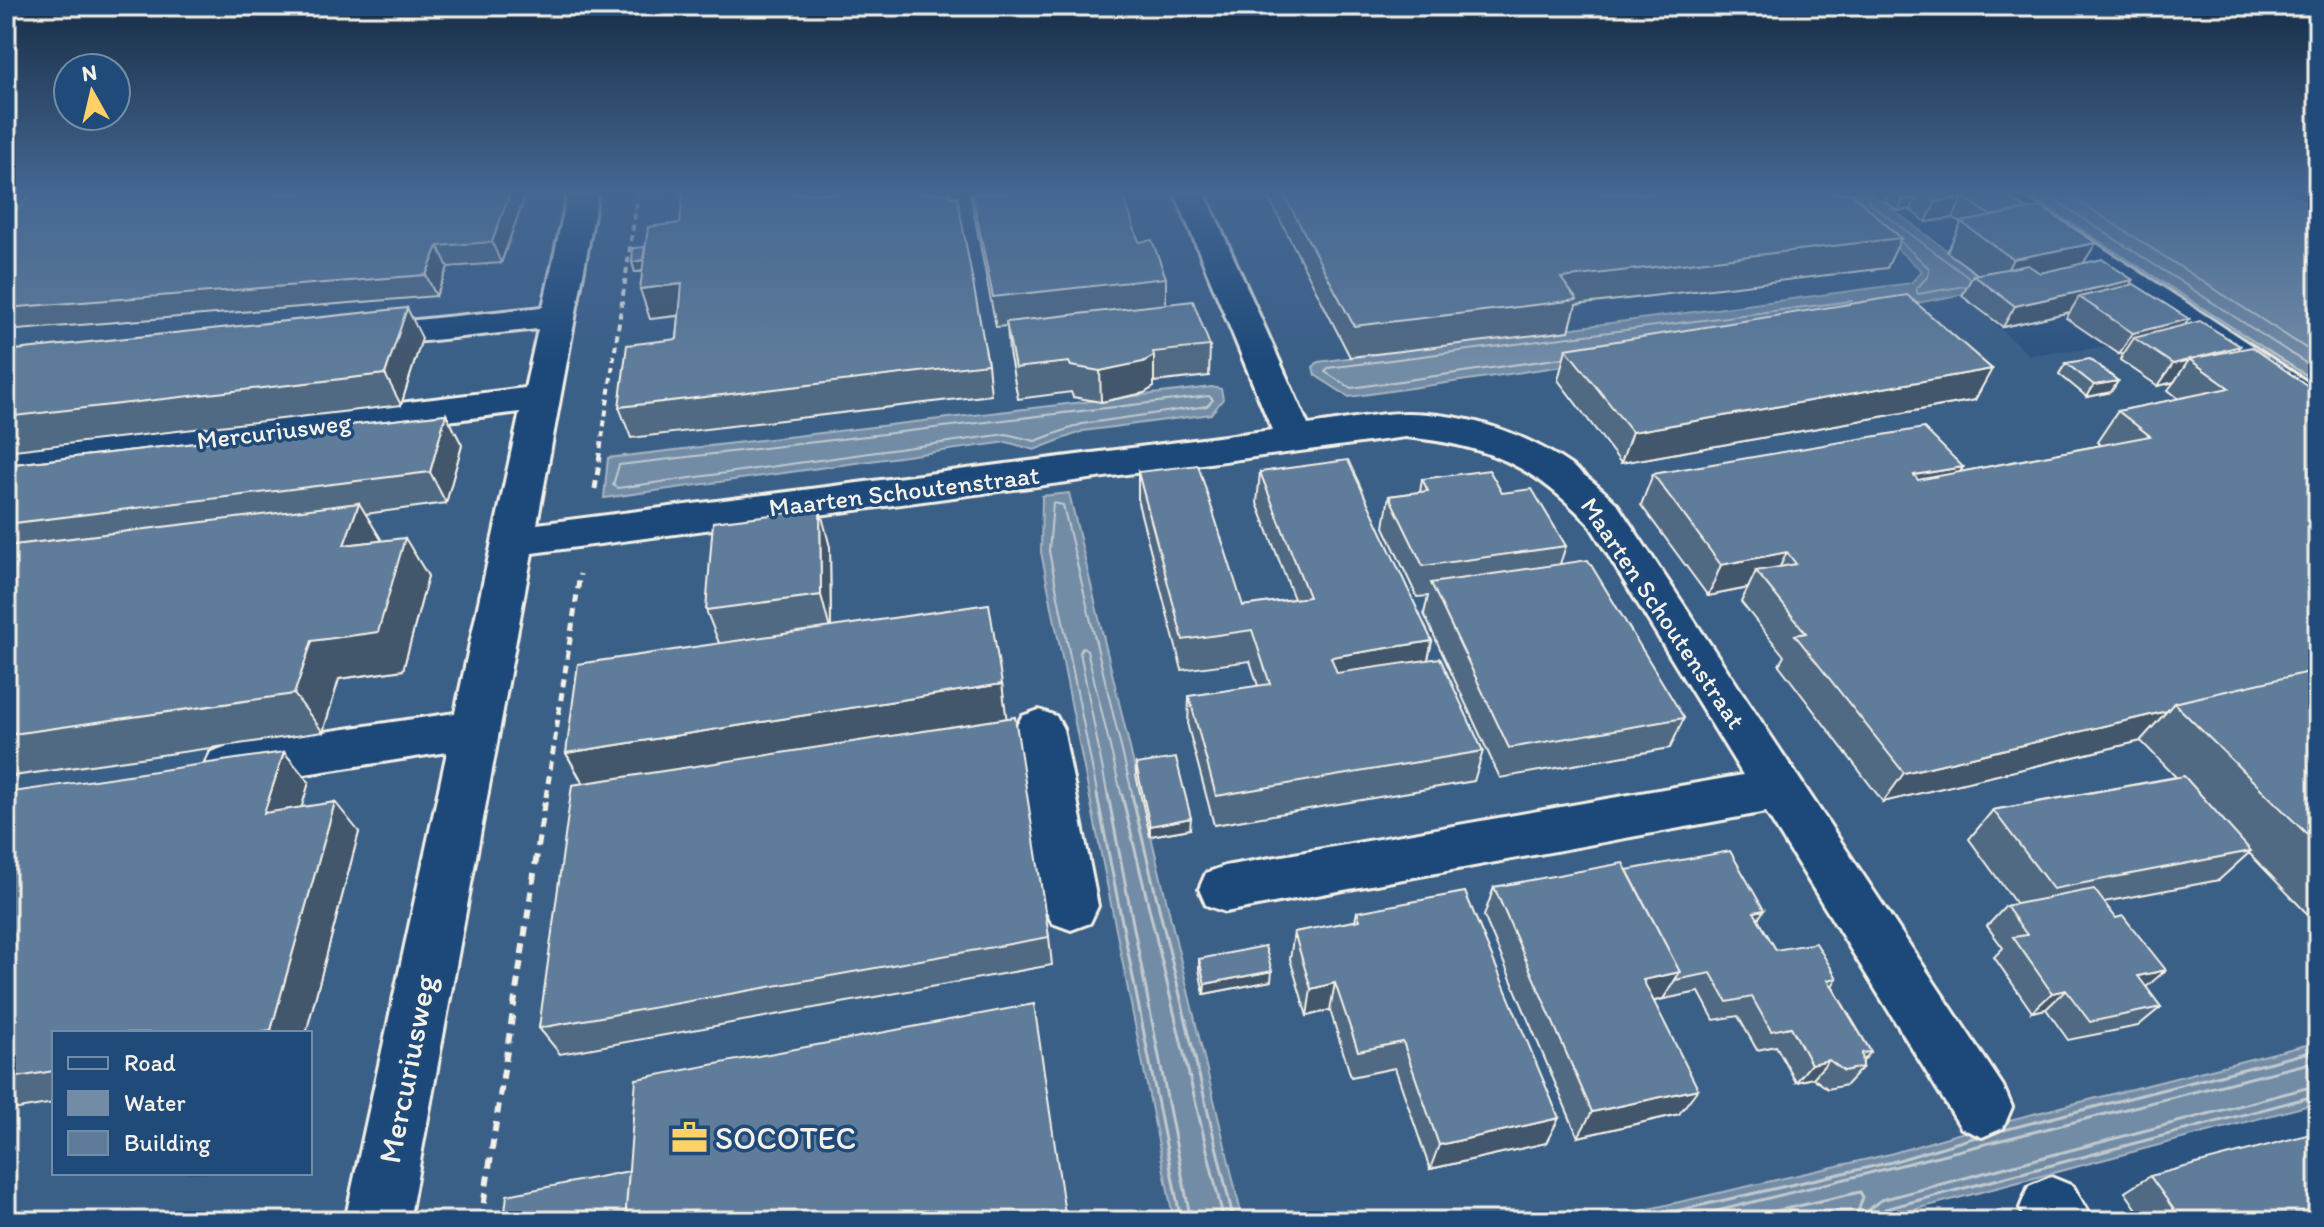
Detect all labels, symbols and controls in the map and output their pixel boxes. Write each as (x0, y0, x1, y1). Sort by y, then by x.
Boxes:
north arrow (52, 52, 132, 132)
text: N (80, 58, 99, 87)
street label: Mercuriusweg (195, 406, 354, 456)
street label: Maarten Schoutenstraat (767, 458, 1041, 523)
street label: Maarten Schoutenstraat (1574, 491, 1753, 735)
street label: Mercuriusweg (370, 971, 444, 1167)
legend (52, 1031, 312, 1175)
text: Road (124, 1048, 176, 1077)
text: Water (124, 1088, 186, 1117)
office icon: SOCOTEC (670, 1119, 708, 1157)
place label: SOCOTEC (715, 1119, 856, 1157)
text: Building (124, 1128, 211, 1157)

